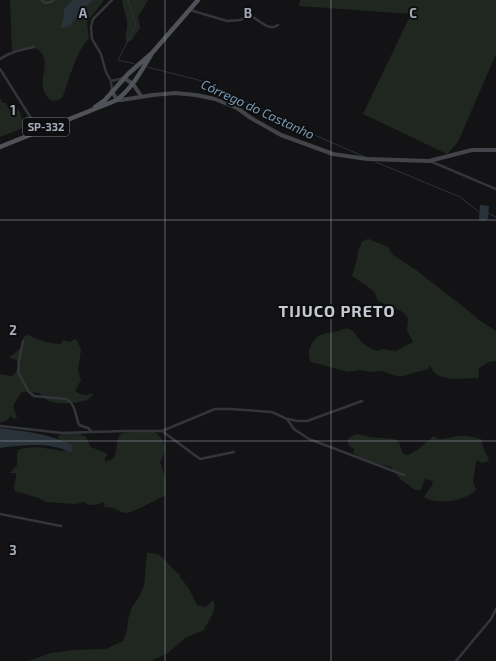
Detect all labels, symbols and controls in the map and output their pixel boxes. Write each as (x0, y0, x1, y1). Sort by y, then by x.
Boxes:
text: A (79, 5, 88, 21)
text: B (244, 5, 252, 21)
text: C (409, 5, 417, 21)
water label: Córrego do Castanho (199, 76, 317, 142)
text: 1 (10, 102, 16, 118)
road number: SP-332 (23, 118, 69, 136)
district label: TIJUCO PRETO (279, 301, 395, 320)
text: 2 (9, 322, 17, 338)
text: 3 (9, 542, 17, 558)

